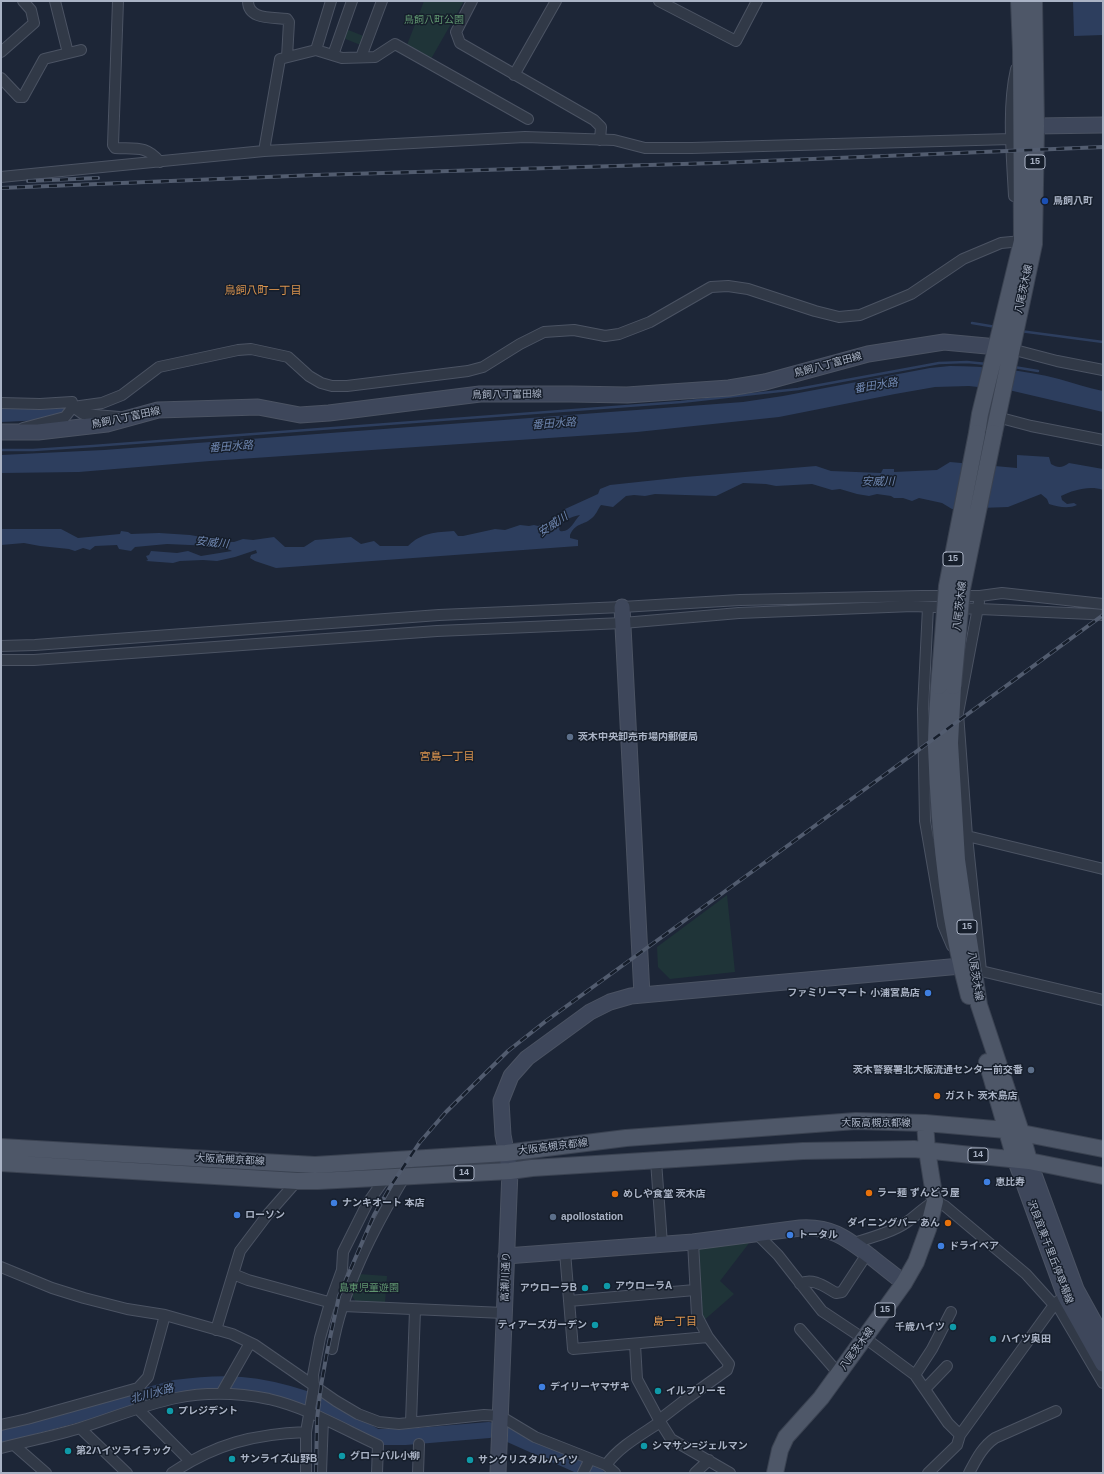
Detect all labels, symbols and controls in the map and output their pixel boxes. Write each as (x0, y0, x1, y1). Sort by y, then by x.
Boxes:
park label: 鳥飼八町公園 (404, 14, 464, 26)
road number: 15 (1025, 155, 1045, 169)
place label: 鳥飼八町 (1053, 195, 1093, 207)
marker: 鳥飼八町 (1040, 196, 1050, 206)
street label: 八尾茨木線 (1013, 263, 1035, 315)
district label: 鳥飼八町一丁目 (225, 284, 301, 298)
street label: 鳥飼八丁富田線 (793, 350, 863, 380)
water label: 番田水路 (853, 376, 899, 396)
street label: 鳥飼八丁富田線 (472, 388, 542, 402)
street label: 鳥飼八丁富田線 (91, 405, 161, 431)
water label: 番田水路 (532, 416, 576, 432)
water label: 番田水路 (209, 439, 253, 455)
water label: 安威川 (862, 475, 894, 489)
water label: 安威川 (536, 510, 570, 540)
water label: 安威川 (195, 535, 229, 551)
road number: 15 (943, 552, 963, 566)
street label: 八尾茨木線 (951, 580, 969, 632)
place label: 茨木中央卸売市場内郵便局 (578, 731, 698, 743)
marker: 茨木中央卸売市場内郵便局 (565, 732, 575, 742)
district label: 宮島一丁目 (420, 750, 474, 764)
road number: 15 (957, 920, 977, 934)
street label: 八尾茨木線 (965, 950, 985, 1002)
place label: ファミリーマート 小浦宮島店 (787, 987, 920, 999)
marker: ファミリーマート 小浦宮島店 (923, 988, 933, 998)
place label: 茨木警察署北大阪流通センター前交番 (853, 1064, 1023, 1076)
marker: 茨木警察署北大阪流通センター前交番 (1026, 1065, 1036, 1075)
place label: ガスト 茨木島店 (945, 1090, 1018, 1102)
marker: ガスト 茨木島店 (932, 1091, 942, 1101)
street label: 大阪高槻京都線 (841, 1117, 911, 1129)
street label: 大阪高槻京都線 (518, 1137, 588, 1157)
road number: 14 (968, 1148, 988, 1162)
street label: 大阪高槻京都線 (195, 1152, 265, 1168)
road number: 14 (454, 1166, 474, 1180)
place label: 恵比寿 (995, 1176, 1025, 1188)
marker: 恵比寿 (982, 1177, 992, 1187)
place label: ラー麺 ずんどう屋 (877, 1187, 960, 1199)
place label: めしや食堂 茨木店 (623, 1188, 706, 1200)
marker: ラー麺 ずんどう屋 (864, 1188, 874, 1198)
marker: めしや食堂 茨木店 (610, 1189, 620, 1199)
place label: ナンキオート 本店 (342, 1197, 425, 1209)
marker: ナンキオート 本店 (329, 1198, 339, 1208)
street label: 沢良宜東千里丘停車場線 (1025, 1199, 1075, 1305)
place label: ローソン (245, 1209, 285, 1221)
marker: ローソン (232, 1210, 242, 1220)
place label: apollostation (561, 1211, 623, 1223)
marker: apollostation (548, 1212, 558, 1222)
place label: ダイニングバー あん (847, 1217, 940, 1229)
marker: ダイニングバー あん (943, 1218, 953, 1228)
place label: トータル (798, 1229, 838, 1241)
marker: トータル (785, 1230, 795, 1240)
place label: ドライベア (949, 1240, 999, 1252)
marker: ドライベア (936, 1241, 946, 1251)
street label: 高瀬川通り (499, 1252, 513, 1302)
place label: アウローラA (615, 1280, 672, 1292)
marker: アウローラA (602, 1281, 612, 1291)
park label: 島東児童遊園 (339, 1282, 399, 1294)
place label: アウローラB (520, 1282, 577, 1294)
marker: アウローラB (580, 1283, 590, 1293)
road number: 15 (875, 1303, 895, 1317)
district label: 島一丁目 (653, 1315, 697, 1329)
place label: ティアーズガーデン (498, 1319, 587, 1331)
marker: ティアーズガーデン (590, 1320, 600, 1330)
place label: 千歳ハイツ (895, 1321, 945, 1333)
marker: 千歳ハイツ (948, 1322, 958, 1332)
street label: 八尾茨木線 (837, 1325, 877, 1373)
place label: ハイツ奥田 (1001, 1333, 1051, 1345)
marker: ハイツ奥田 (988, 1334, 998, 1344)
place label: デイリーヤマザキ (550, 1381, 630, 1393)
water label: 北川水路 (129, 1382, 175, 1406)
marker: デイリーヤマザキ (537, 1382, 547, 1392)
place label: イルプリーモ (666, 1385, 726, 1397)
marker: イルプリーモ (653, 1386, 663, 1396)
place label: プレジデント (178, 1405, 238, 1417)
marker: プレジデント (165, 1406, 175, 1416)
place label: シマサン=ジェルマン (652, 1440, 748, 1452)
marker: シマサン=ジェルマン (639, 1441, 649, 1451)
place label: 第2ハイツライラック (76, 1445, 172, 1457)
marker: 第2ハイツライラック (63, 1446, 73, 1456)
place label: グローバル小柳 (350, 1450, 420, 1462)
marker: グローバル小柳 (337, 1451, 347, 1461)
place label: サンライズ山野B (240, 1453, 317, 1465)
marker: サンライズ山野B (227, 1454, 237, 1464)
place label: サンクリスタルハイツ (478, 1454, 578, 1466)
marker: サンクリスタルハイツ (465, 1455, 475, 1465)

